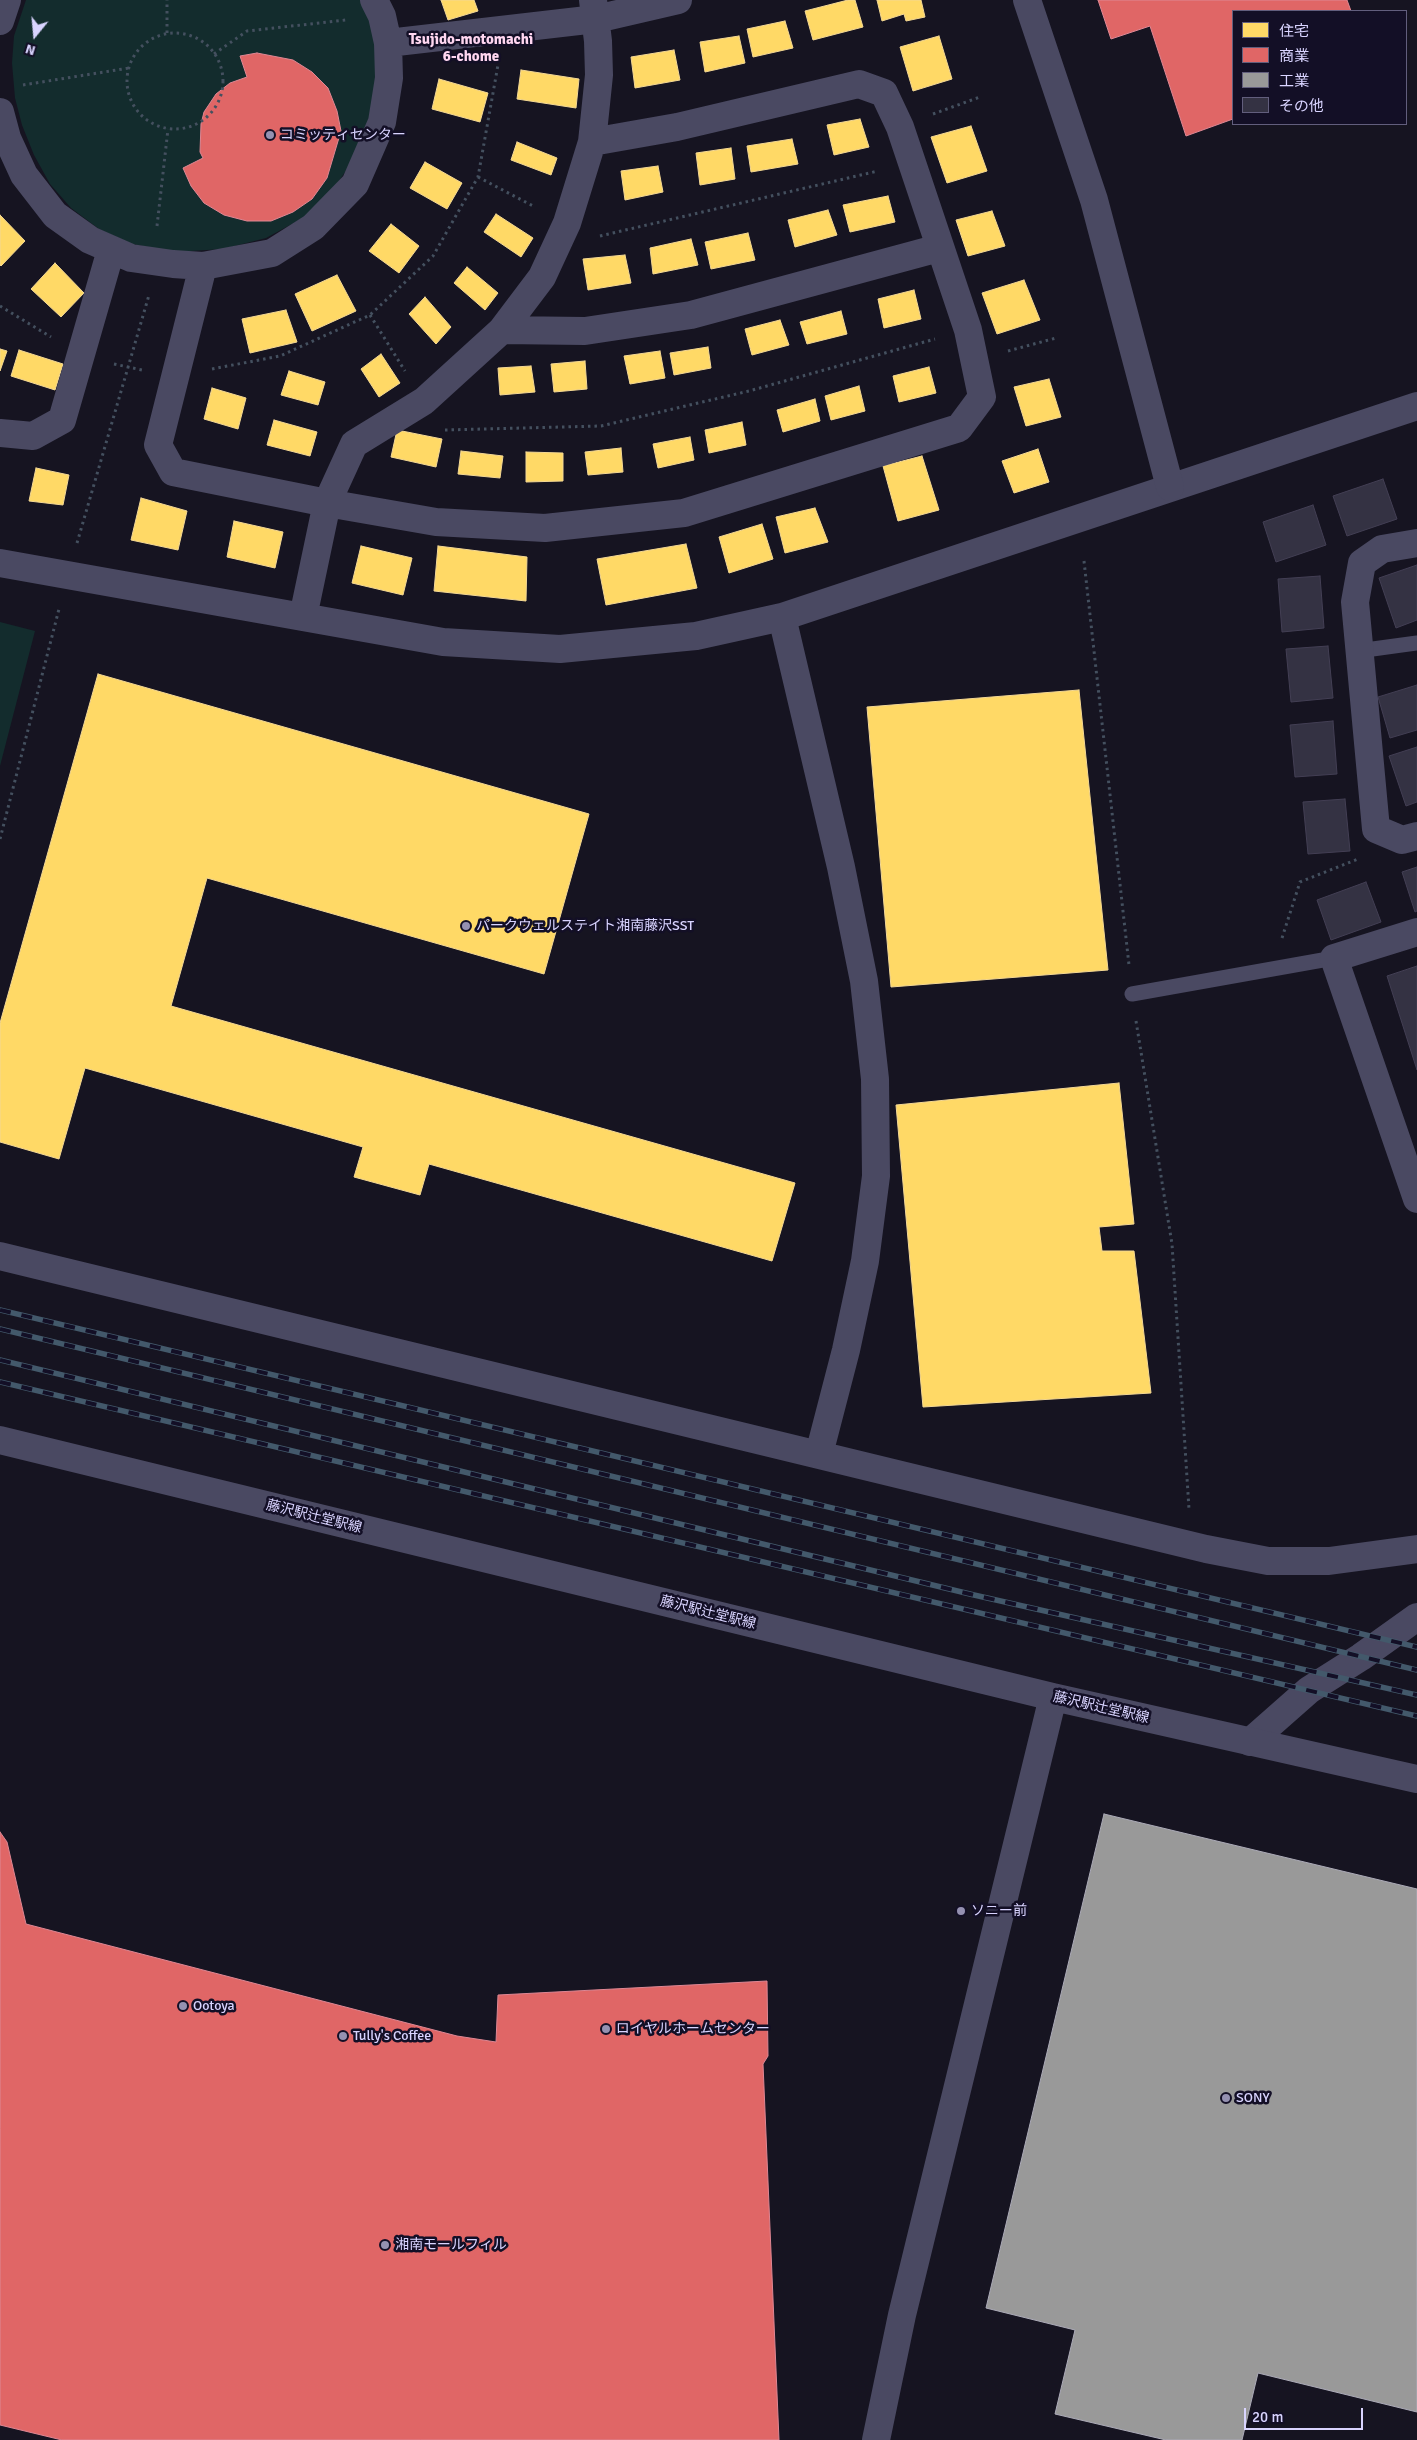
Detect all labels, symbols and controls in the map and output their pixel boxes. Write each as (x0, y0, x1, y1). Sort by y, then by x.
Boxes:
north arrow (10, 10, 60, 60)
legend (1232, 10, 1407, 125)
text: 住宅 (1279, 22, 1309, 40)
district label: Tsujido-motomachi 6-chome (409, 31, 533, 66)
text: N (23, 40, 38, 59)
text: 商業 (1279, 47, 1309, 65)
text: 工業 (1279, 72, 1309, 90)
text: その他 (1279, 97, 1324, 115)
place label: コミッティセンター (280, 127, 406, 143)
marker: コミッティセンター (264, 129, 276, 141)
place label: パークウェルステイト湘南藤沢SST (476, 918, 694, 934)
marker: パークウェルステイト湘南藤沢SST (460, 920, 472, 932)
street label: 藤沢駅辻堂駅線 (264, 1497, 364, 1537)
street label: 藤沢駅辻堂駅線 (658, 1593, 758, 1633)
street label: 藤沢駅辻堂駅線 (1051, 1689, 1151, 1727)
place label: ソニー前 (971, 1903, 1027, 1919)
marker: ソニー前 (955, 1905, 967, 1917)
place label: Ootoya (193, 1998, 235, 2014)
marker: Ootoya (177, 2000, 189, 2012)
place label: ロイヤルホームセンター (616, 2021, 770, 2037)
marker: ロイヤルホームセンター (600, 2023, 612, 2035)
place label: Tully's Coffee (353, 2028, 431, 2044)
marker: Tully's Coffee (337, 2030, 349, 2042)
place label: SONY (1236, 2090, 1269, 2106)
marker: SONY (1220, 2092, 1232, 2104)
place label: 湘南モールフィル (395, 2237, 507, 2253)
marker: 湘南モールフィル (379, 2239, 391, 2251)
scale bar (1247, 2398, 1366, 2430)
text: 20 m (1252, 2408, 1283, 2426)

